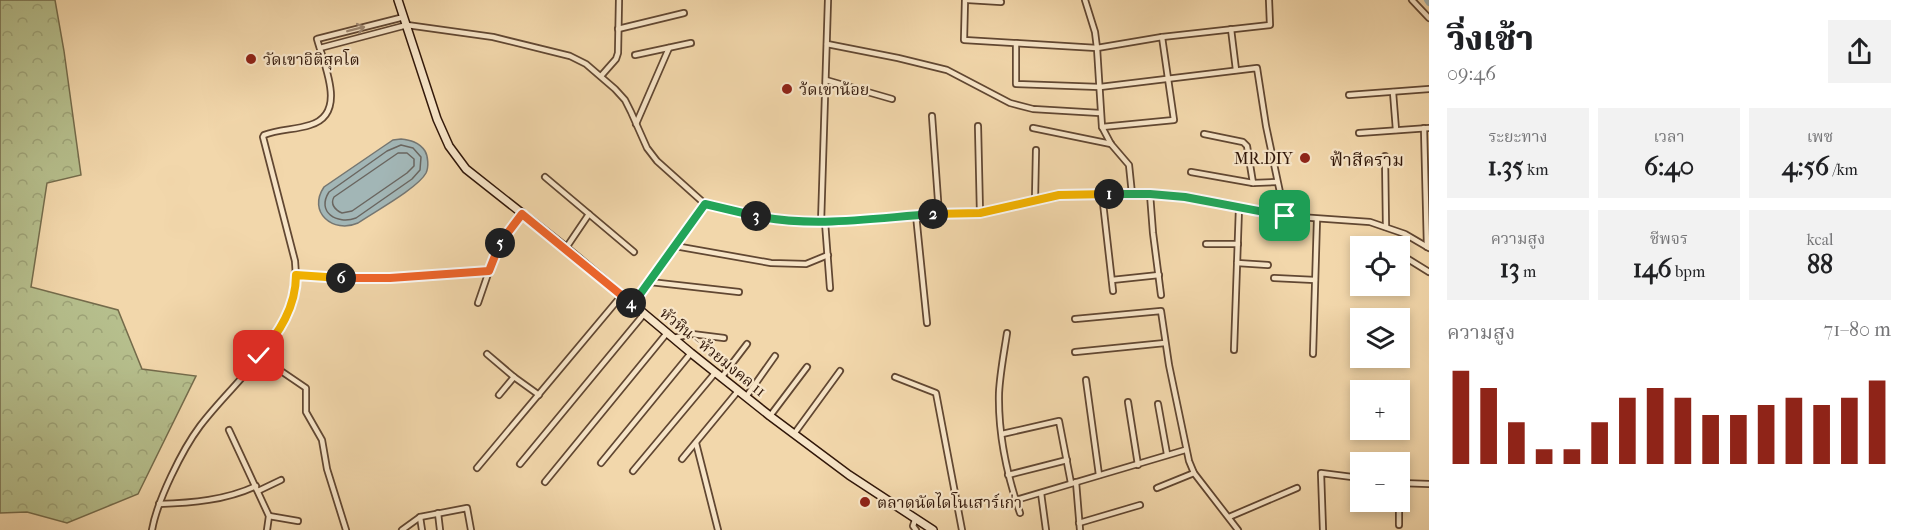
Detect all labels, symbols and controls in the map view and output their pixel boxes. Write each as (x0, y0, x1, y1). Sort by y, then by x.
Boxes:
text: วิ่งเช้า (1447, 20, 1534, 59)
button: share (1828, 20, 1891, 83)
one-way arrow (347, 23, 366, 35)
place label: วัดเขาอิติสุคโต (263, 49, 360, 71)
marker: วัดเขาอิติสุคโต (244, 52, 258, 66)
text: 09:46 (1447, 62, 1496, 85)
place label: ว้ดเขาน้อย (799, 80, 869, 99)
marker: ว้ดเขาน้อย (780, 82, 794, 96)
text: ระยะทาง (1488, 127, 1548, 146)
text: เวลา (1653, 127, 1685, 146)
text: เพซ (1807, 127, 1833, 146)
place label: MR.DIY (1234, 149, 1294, 168)
district label: ฟ้าสีคราม (1330, 150, 1404, 171)
marker: MR.DIY (1298, 151, 1312, 165)
text: 1.35 (1487, 151, 1524, 182)
text: 6:40 (1644, 151, 1694, 182)
text: 4:56 (1782, 151, 1829, 182)
text: km (1524, 160, 1549, 179)
text: /km (1829, 160, 1858, 179)
pin: 1 (1094, 179, 1124, 209)
text: 1 (1106, 184, 1112, 203)
pin (1259, 190, 1310, 241)
pin: 2 (918, 199, 948, 229)
icon: arrive (1268, 199, 1301, 232)
pin: 3 (741, 201, 771, 231)
text: 2 (929, 204, 937, 223)
text: 3 (753, 206, 759, 225)
pin: 5 (485, 228, 515, 258)
text: ความสูง (1491, 229, 1545, 248)
text: ชีพจร (1650, 229, 1688, 248)
text: kcal (1807, 230, 1833, 249)
text: 5 (497, 233, 503, 252)
map controls (1350, 236, 1410, 512)
button: locate (1350, 236, 1410, 296)
text: 88 (1807, 249, 1833, 280)
text: 13 (1500, 253, 1520, 284)
text: 146 (1633, 253, 1672, 284)
text: m (1520, 262, 1536, 281)
text: bpm (1672, 262, 1705, 281)
pin: 6 (326, 263, 356, 293)
text: 6 (337, 268, 345, 287)
pin: 4 (616, 288, 646, 318)
text: 4 (626, 293, 636, 312)
street label: หัวหิน - ห้วยมงคล 11 (656, 303, 770, 401)
button: layers (1350, 308, 1410, 368)
text: 71–80 m (1823, 318, 1891, 341)
text: ความสูง (1447, 321, 1515, 344)
pin (233, 330, 284, 381)
icon: check (242, 339, 275, 372)
button: + (1350, 380, 1410, 440)
button: − (1350, 452, 1410, 512)
place label: ตลาดนัดไดโนเสาร์เก่า (877, 492, 1022, 512)
marker: ตลาดนัดไดโนเสาร์เก่า (858, 495, 872, 509)

